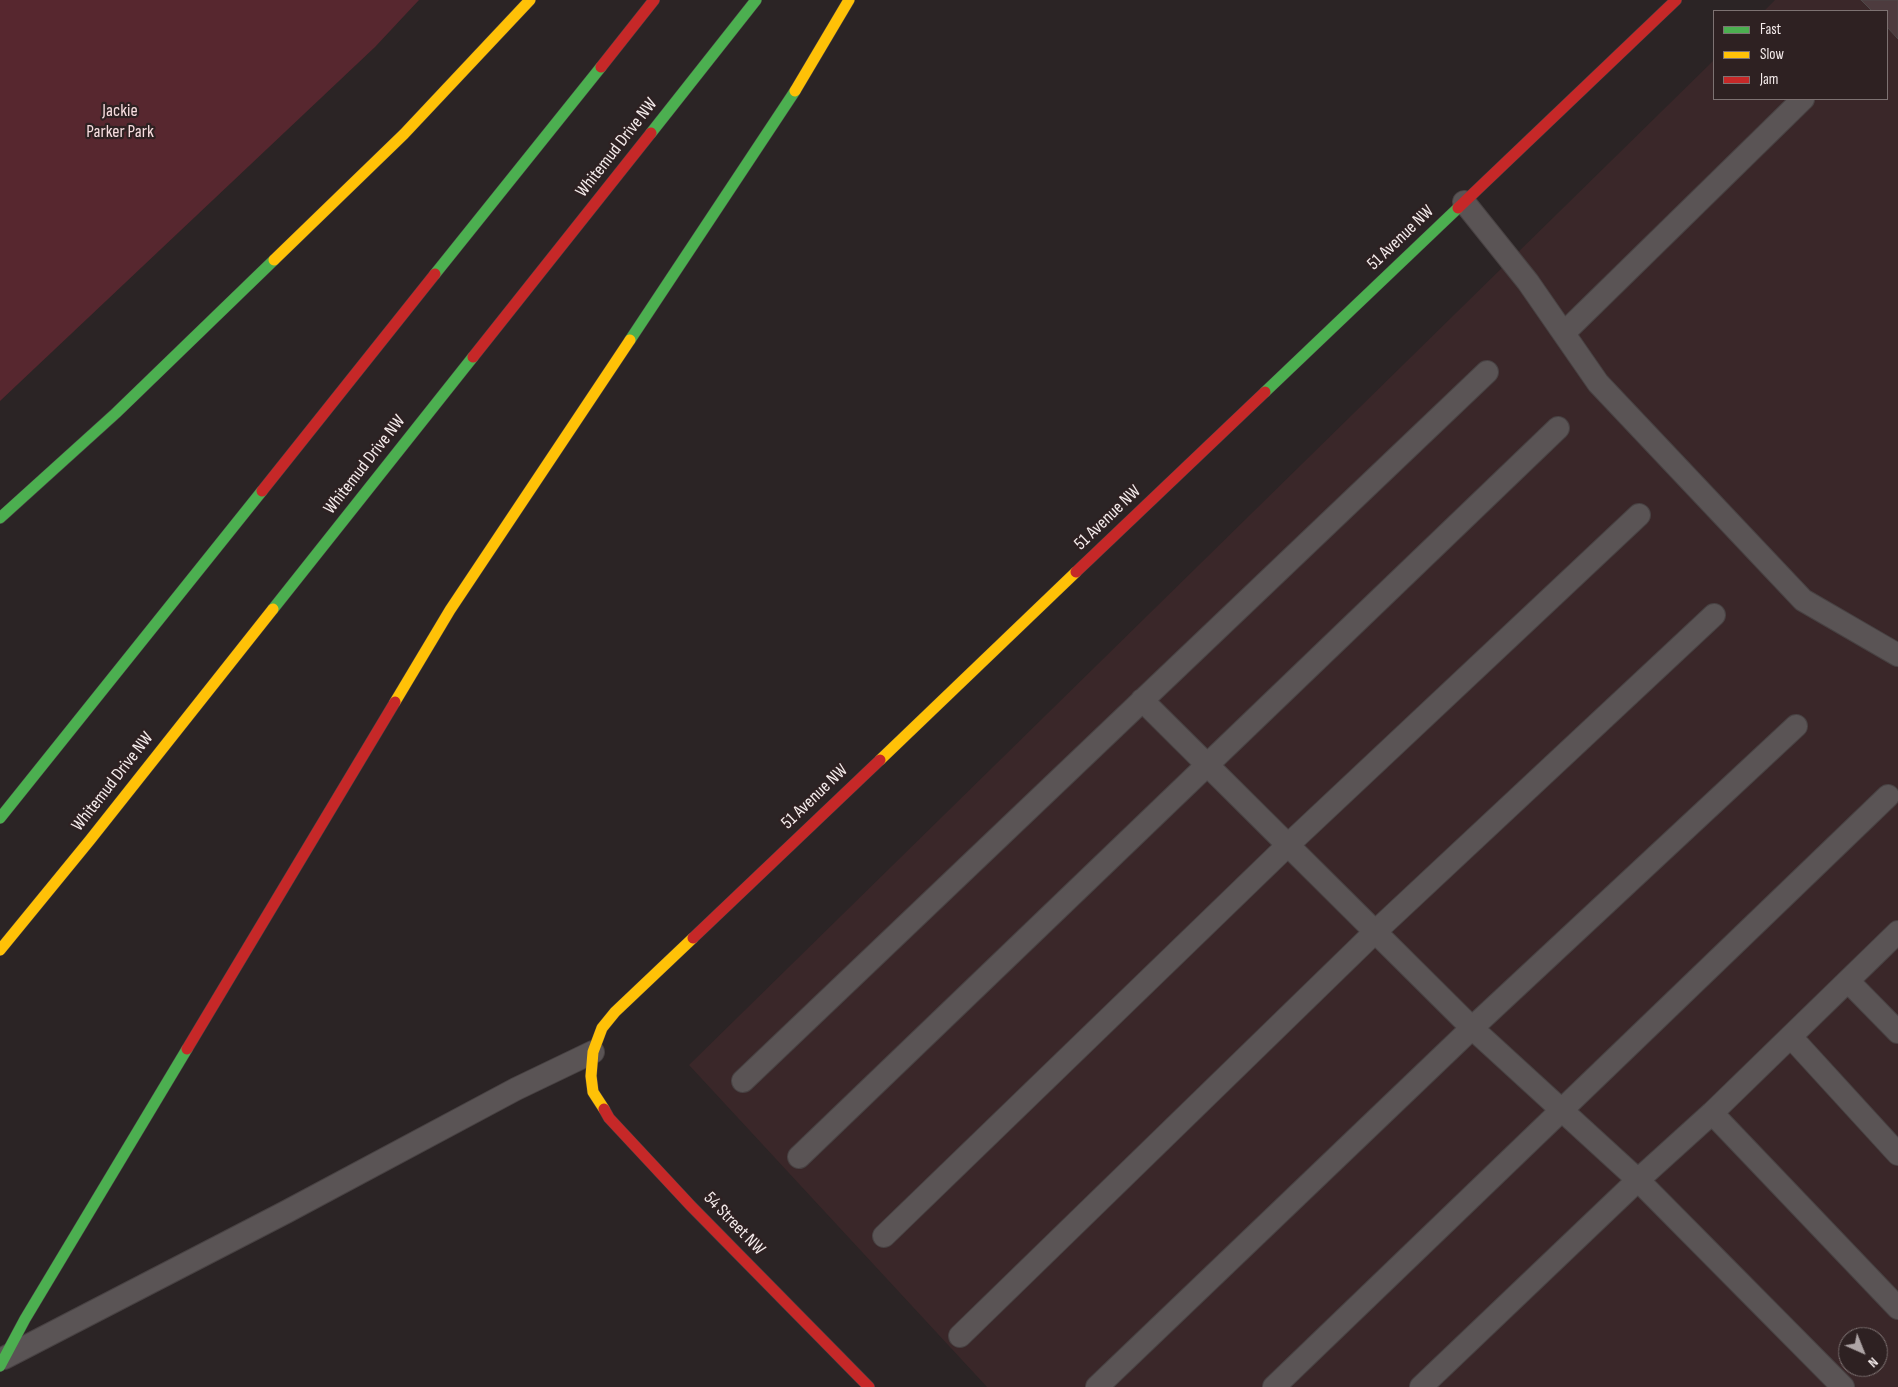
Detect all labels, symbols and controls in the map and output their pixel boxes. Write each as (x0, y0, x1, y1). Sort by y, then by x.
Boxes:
legend (1713, 10, 1888, 100)
text: Fast (1760, 20, 1781, 39)
text: Slow (1760, 45, 1784, 64)
text: Jam (1760, 70, 1778, 89)
street label: Whitemud Drive NW (572, 94, 662, 202)
park label: Jackie Parker Park (86, 100, 154, 142)
street label: 51 Avenue NW (1363, 201, 1439, 275)
street label: Whitemud Drive NW (320, 411, 410, 519)
street label: 51 Avenue NW (1070, 481, 1146, 555)
street label: Whitemud Drive NW (68, 728, 158, 836)
street label: 51 Avenue NW (777, 760, 853, 834)
street label: 54 Street NW (699, 1188, 769, 1260)
north arrow (1838, 1327, 1888, 1377)
text: N (1864, 1354, 1882, 1371)

